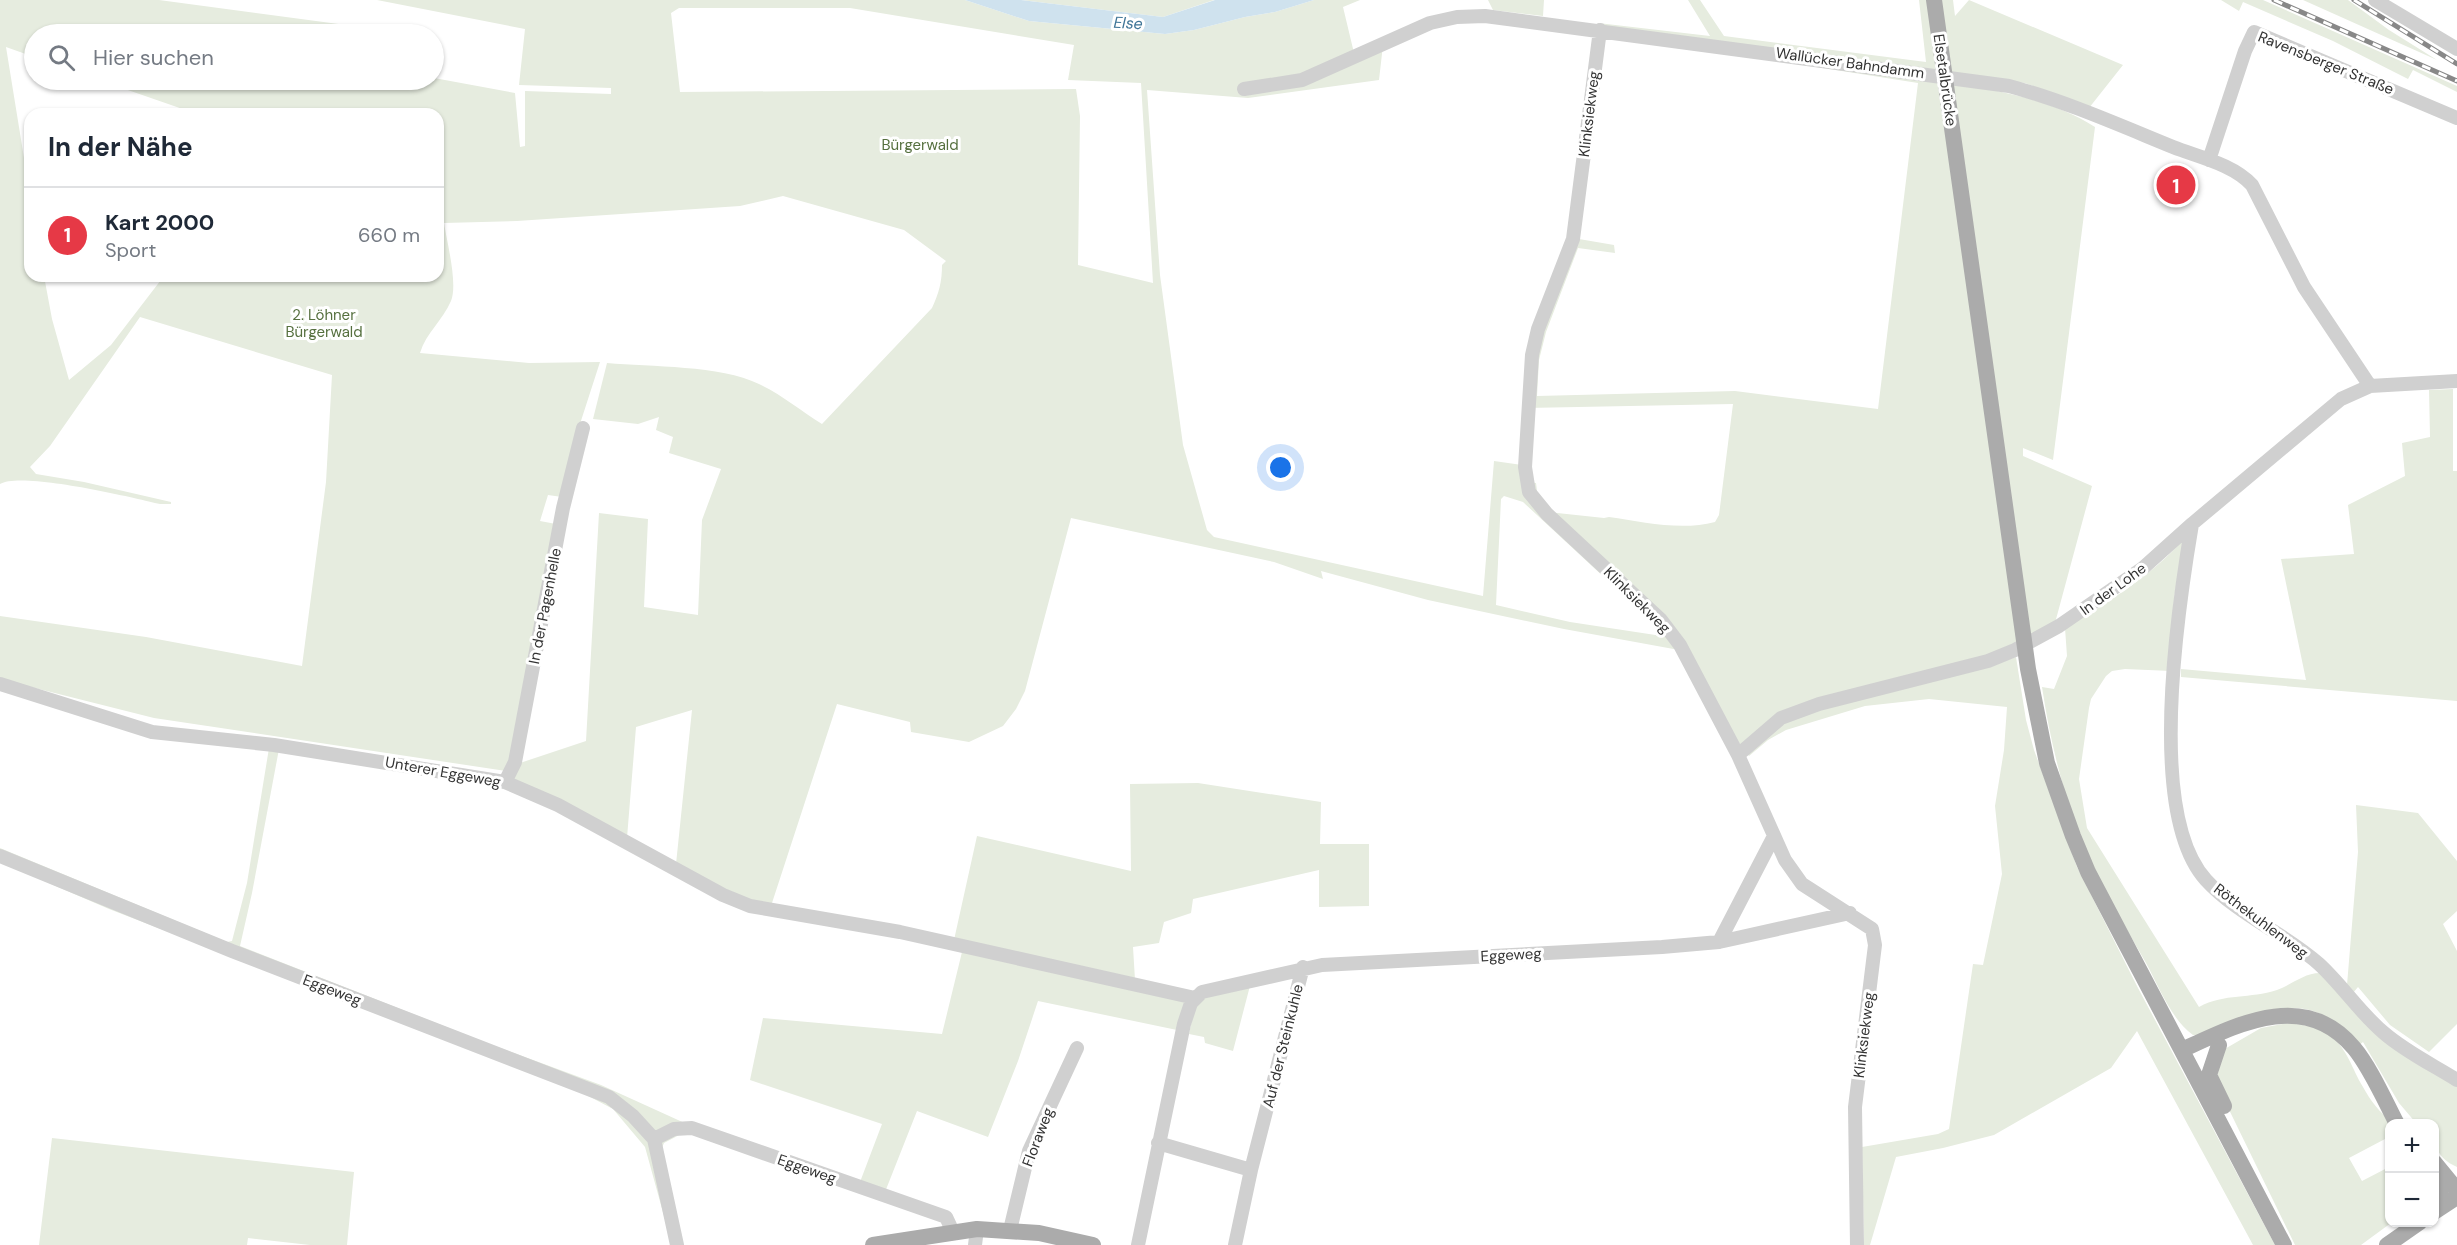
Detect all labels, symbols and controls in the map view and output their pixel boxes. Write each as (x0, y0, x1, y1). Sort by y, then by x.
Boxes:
water label: Else (1113, 12, 1143, 34)
search box (24, 24, 444, 90)
street label: Ravensberger Straße (2255, 27, 2397, 99)
street label: Elsetalbrücke (1929, 33, 1961, 127)
icon: search (45, 41, 78, 74)
text: Hier suchen (93, 43, 214, 72)
street label: Wallücker Bahndamm (1775, 43, 1925, 83)
street label: Klinksiekweg (1574, 70, 1604, 158)
text: In der Nähe (48, 130, 193, 164)
park label: Bürgerwald (881, 135, 959, 155)
pin: 1 (2156, 162, 2196, 207)
text: Kart 2000 (105, 208, 214, 237)
text: 1 (64, 222, 71, 248)
text: 660 m (358, 222, 420, 248)
text: Sport (105, 237, 156, 263)
park label: 2. Löhner Bürgerwald (285, 305, 363, 342)
your location (1266, 453, 1295, 482)
street label: In der Pagenhelle (524, 546, 566, 666)
street label: In der Lohe (2076, 558, 2150, 620)
street label: Klinksiekweg (1599, 562, 1675, 638)
street label: Unterer Eggeweg (384, 752, 502, 792)
street label: Röthekuhlenweg (2210, 879, 2312, 963)
street label: Eggeweg (1480, 943, 1542, 967)
street label: Eggeweg (300, 970, 364, 1010)
street label: Auf der Steinkuhle (1258, 982, 1308, 1110)
street label: Klinksiekweg (1849, 991, 1879, 1079)
street label: Floraweg (1018, 1105, 1058, 1169)
map controls (2385, 1119, 2439, 1227)
button: + (2385, 1119, 2439, 1173)
street label: Eggeweg (775, 1150, 839, 1188)
button: − (2385, 1173, 2439, 1227)

